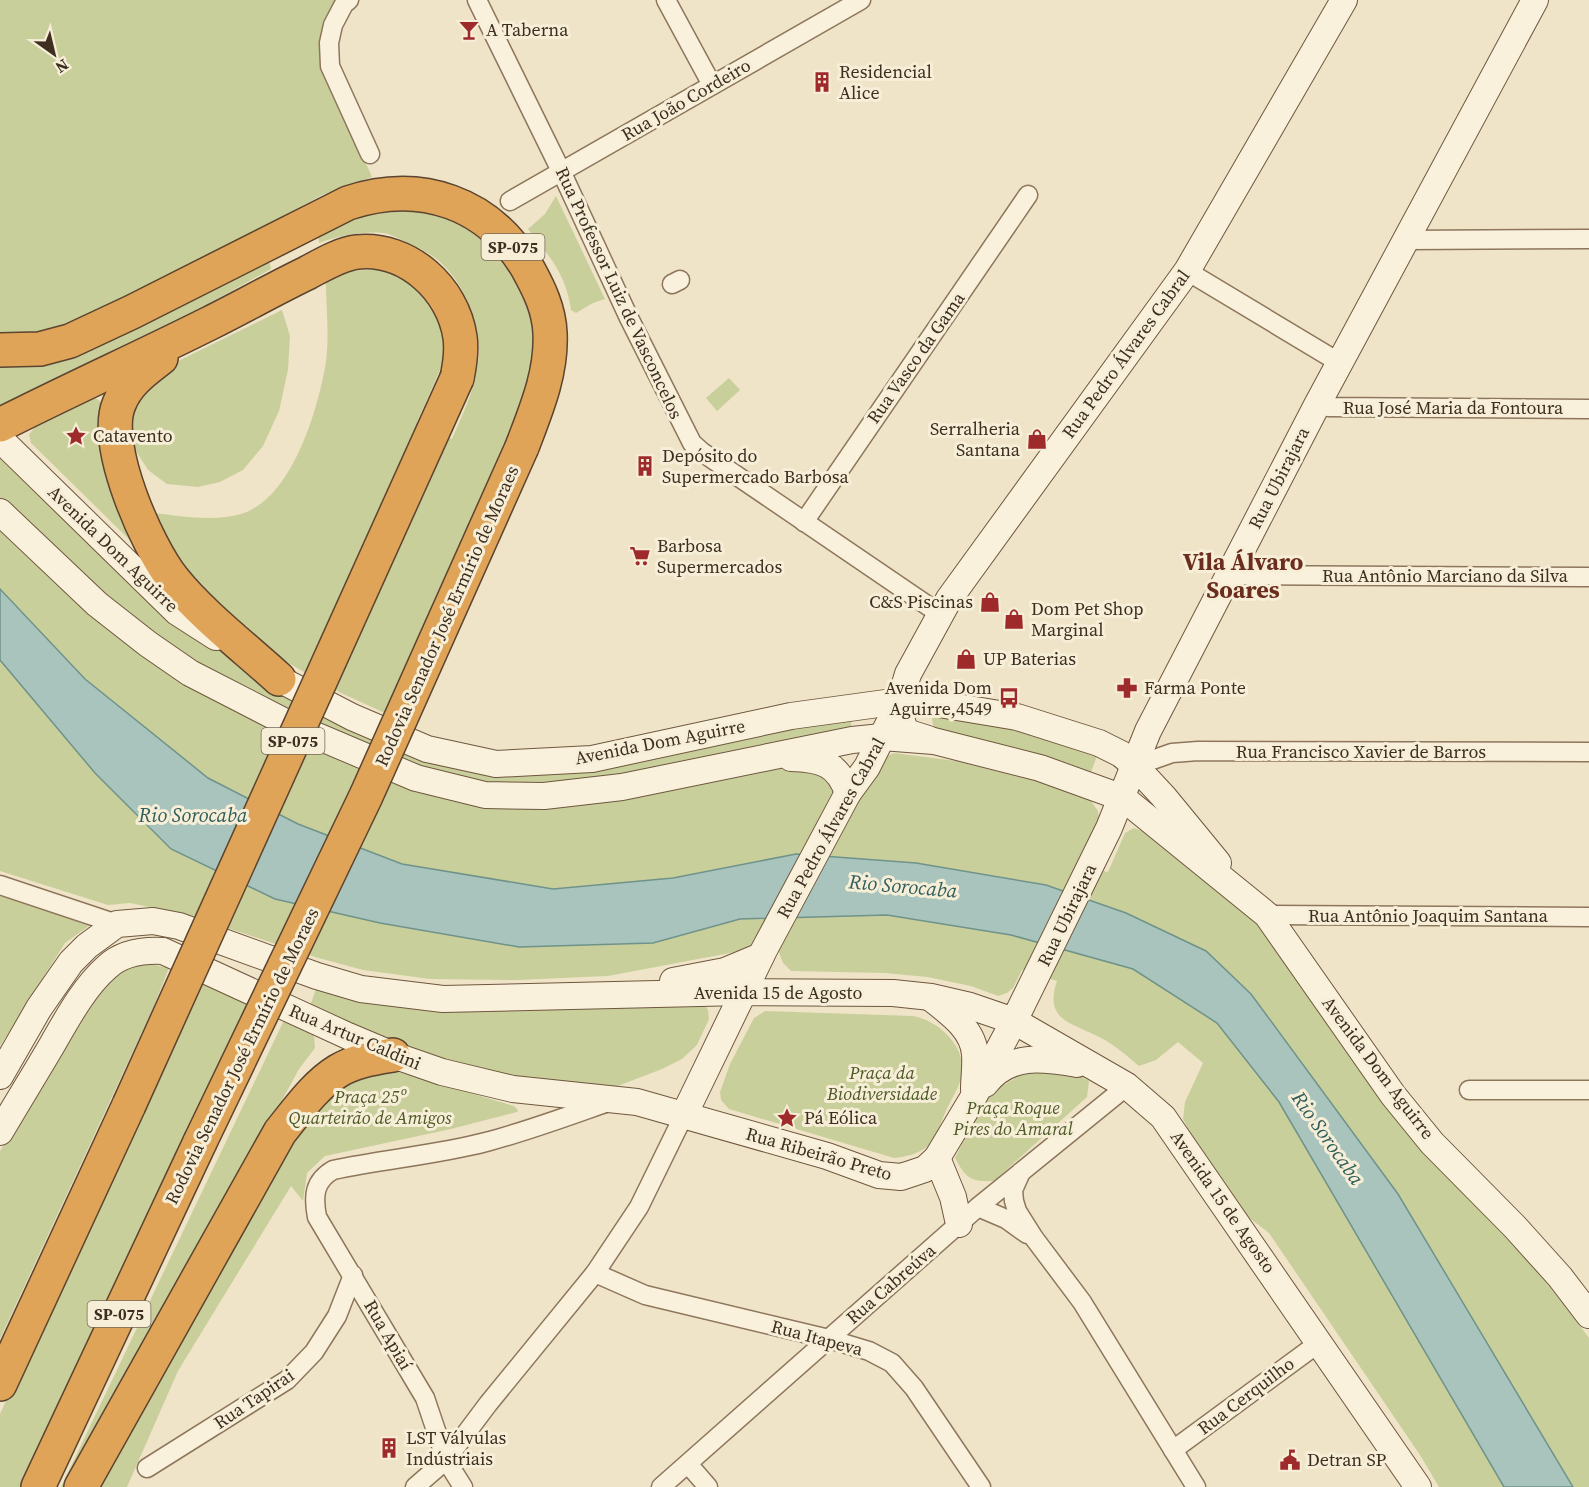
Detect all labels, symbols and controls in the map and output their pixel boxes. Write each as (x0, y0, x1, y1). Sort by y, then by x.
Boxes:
place label: A Taberna (486, 17, 569, 42)
bar icon: A Taberna (457, 18, 481, 42)
north arrow (24, 24, 84, 84)
street label: Rua João Cordeiro (616, 52, 755, 147)
text: N (51, 54, 73, 79)
place label: Residencial Alice (839, 59, 932, 105)
building icon: Residencial Alice (810, 70, 834, 94)
street label: Rua Professor Luiz de Vasconcelos (550, 163, 689, 423)
road number: SP-075 (482, 234, 544, 260)
street label: Rua Pedro Álvares Cabral (1056, 264, 1195, 443)
street label: Rua Vasco da Gama (861, 286, 971, 429)
street label: Rua José Maria da Fontoura (1343, 395, 1564, 420)
place label: Serralheria Santana (930, 416, 1021, 462)
street label: Rua Ubirajara (1242, 422, 1315, 533)
place label: Catavento (93, 423, 173, 448)
place icon: Catavento (64, 424, 88, 448)
shop icon: Serralheria Santana (1025, 427, 1049, 451)
place label: Depósito do Supermercado Barbosa (662, 443, 850, 489)
building icon: Depósito do Supermercado Barbosa (633, 454, 657, 478)
street label: Rodovia Senador José Ermírio de Moraes (369, 461, 525, 770)
street label: Avenida Dom Aguirre (42, 480, 184, 618)
place label: Barbosa Supermercados (657, 533, 783, 579)
supermarket icon: Barbosa Supermercados (628, 544, 652, 568)
district label: Vila Álvaro Soares (1183, 545, 1303, 606)
street label: Rua Antônio Marciano da Silva (1322, 563, 1569, 588)
place label: C&S Piscinas (869, 589, 973, 614)
shop icon: C&S Piscinas (978, 590, 1002, 614)
place label: Dom Pet Shop Marginal (1031, 596, 1144, 642)
shop icon: Dom Pet Shop Marginal (1002, 607, 1026, 631)
place label: UP Baterias (983, 646, 1076, 671)
shop icon: UP Baterias (954, 647, 978, 671)
place label: Avenida Dom Aguirre,4549 (885, 675, 992, 721)
place label: Farma Ponte (1144, 675, 1246, 700)
pharmacy icon: Farma Ponte (1115, 676, 1139, 700)
bus stop icon: Avenida Dom Aguirre,4549 (997, 686, 1021, 710)
street label: Avenida Dom Aguirre (573, 713, 747, 770)
road number: SP-075 (262, 728, 324, 754)
street label: Rua Pedro Álvares Cabral (770, 733, 891, 923)
street label: Rua Francisco Xavier de Barros (1236, 739, 1486, 764)
water label: Rio Sorocaba (138, 801, 248, 829)
street label: Rua Ubirajara (1031, 858, 1103, 970)
water label: Rio Sorocaba (847, 867, 959, 905)
street label: Rodovia Senador José Ermírio de Moraes (159, 903, 325, 1208)
street label: Rua Antônio Joaquim Santana (1308, 903, 1549, 928)
street label: Avenida 15 de Agosto (694, 980, 862, 1005)
street label: Avenida Dom Aguirre (1316, 991, 1440, 1144)
street label: Rua Artur Caldini (285, 997, 425, 1076)
park label: Praça da Biodiversidade (826, 1060, 938, 1106)
park label: Praça 25º Quarteirão de Amigos (289, 1084, 452, 1130)
water label: Rio Sorocaba (1285, 1085, 1371, 1191)
park label: Praça Roque Pires do Amaral (952, 1095, 1073, 1141)
place label: Pá Eólica (804, 1105, 878, 1130)
place icon: Pá Eólica (775, 1106, 799, 1130)
street label: Rua Ribeirão Preto (743, 1121, 895, 1186)
street label: Avenida 15 de Agosto (1165, 1125, 1282, 1278)
street label: Rua Cabreúva (841, 1237, 941, 1329)
street label: Rua Apiaí (358, 1295, 419, 1374)
road number: SP-075 (88, 1301, 150, 1327)
street label: Rua Itapeva (769, 1313, 867, 1362)
street label: Rua Cerquilho (1192, 1351, 1299, 1440)
street label: Rua Tapirai (209, 1363, 299, 1435)
place label: LST Válvulas Indústriais (406, 1425, 507, 1471)
building icon: LST Válvulas Indústriais (377, 1436, 401, 1460)
place label: Detran SP (1307, 1447, 1386, 1472)
public building icon: Detran SP (1278, 1448, 1302, 1472)

